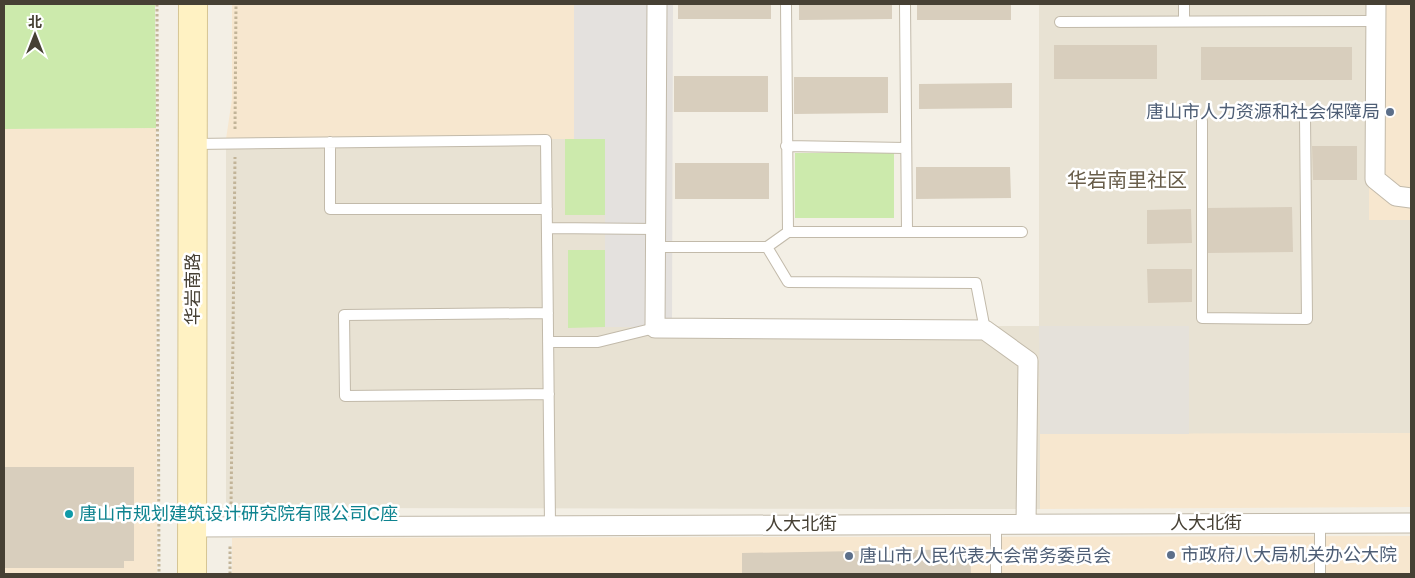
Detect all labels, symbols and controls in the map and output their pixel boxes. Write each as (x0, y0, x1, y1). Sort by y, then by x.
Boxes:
north arrow (10, 10, 60, 60)
text: 北 (28, 14, 42, 30)
place label: 唐山市人力资源和社会保障局 (1146, 102, 1380, 122)
marker: 唐山市人力资源和社会保障局 (1384, 106, 1396, 118)
district label: 华岩南里社区 (1067, 169, 1187, 191)
street label: 华岩南路 (183, 253, 203, 325)
place label: 唐山市规划建筑设计研究院有限公司C座 (79, 504, 398, 524)
marker: 唐山市规划建筑设计研究院有限公司C座 (63, 508, 75, 520)
street label: 人大北街 (1170, 513, 1242, 533)
street label: 人大北街 (765, 514, 837, 534)
place label: 市政府八大局机关办公大院 (1181, 545, 1397, 565)
place label: 唐山市人民代表大会常务委员会 (859, 546, 1111, 566)
marker: 市政府八大局机关办公大院 (1165, 549, 1177, 561)
marker: 唐山市人民代表大会常务委员会 (843, 550, 855, 562)

